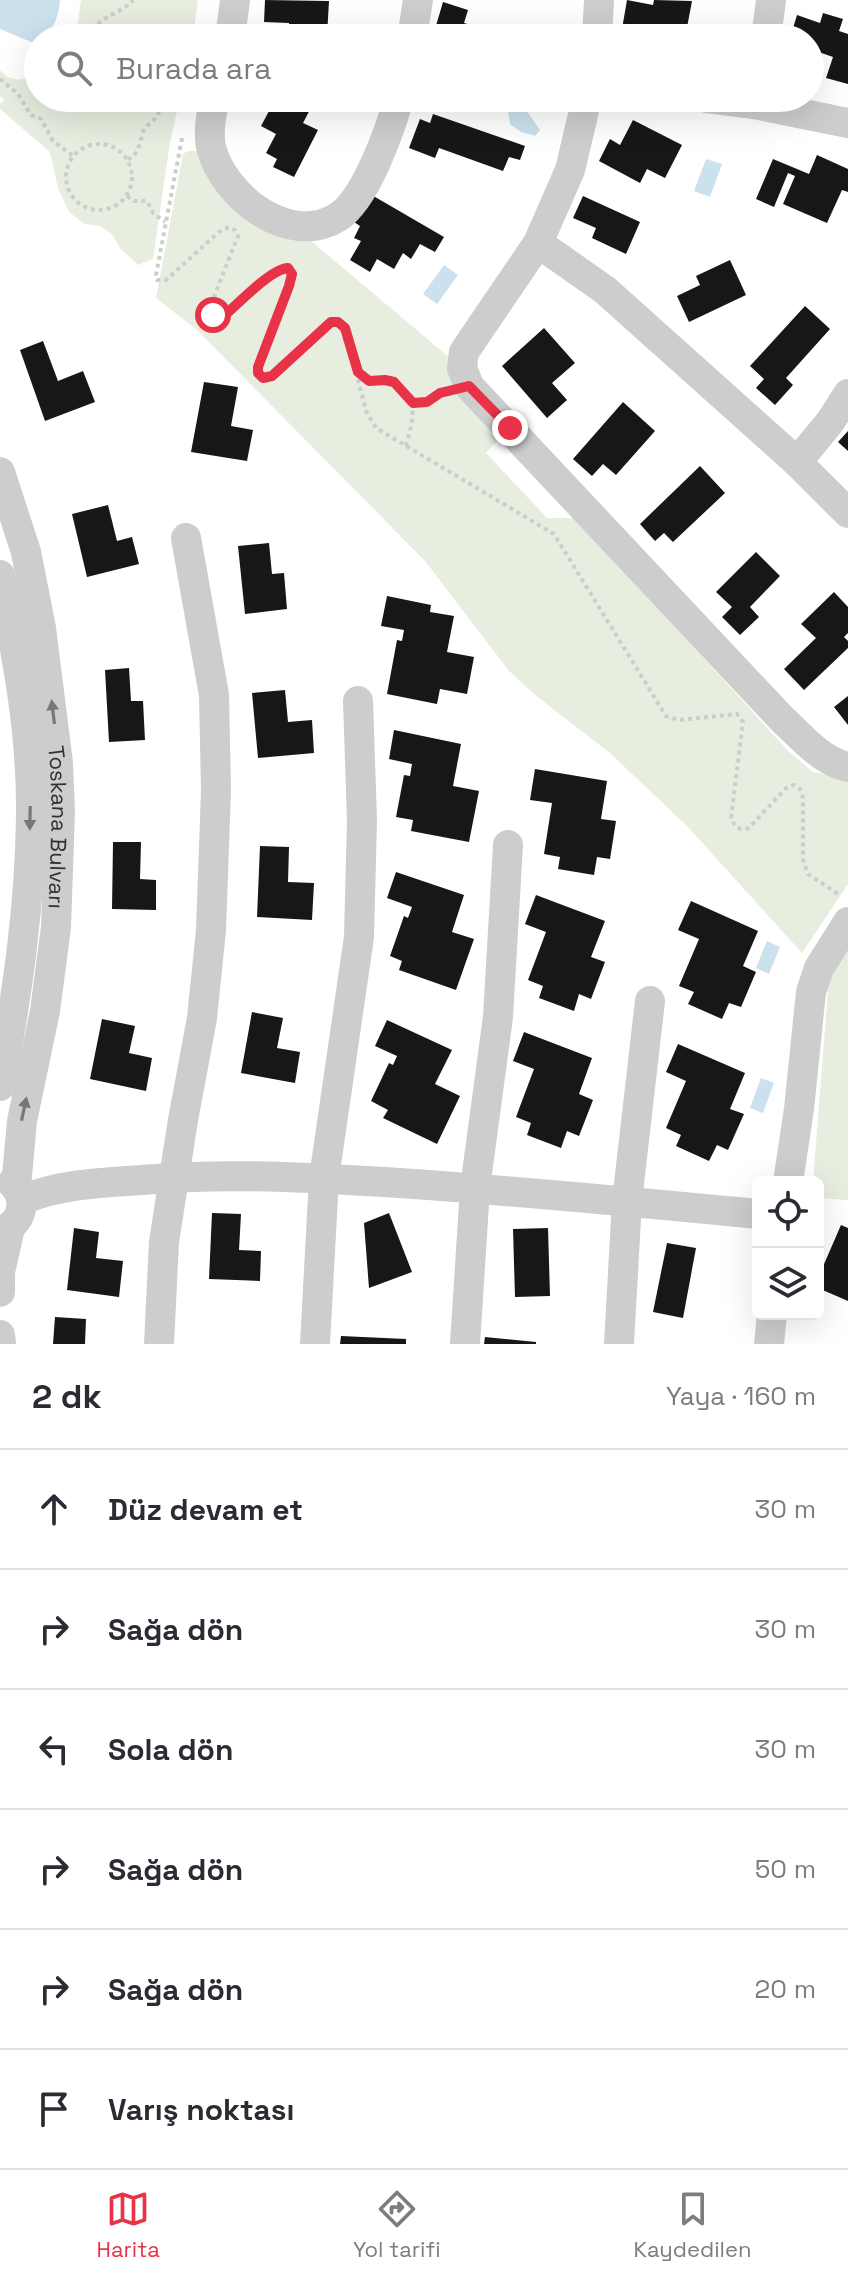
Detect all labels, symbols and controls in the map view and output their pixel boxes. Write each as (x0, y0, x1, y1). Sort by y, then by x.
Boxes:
search box (24, 24, 824, 112)
icon: search (52, 46, 96, 90)
text: Burada ara (116, 49, 271, 88)
route start (195, 297, 231, 333)
route end (492, 410, 528, 446)
one-way arrow (46, 700, 59, 725)
street label: Toskana Bulvarı (42, 744, 74, 909)
one-way arrow (24, 806, 37, 831)
one-way arrow (19, 1096, 31, 1121)
map controls (752, 1176, 824, 1320)
button: locate (752, 1176, 824, 1248)
button: layers (752, 1248, 824, 1320)
text: 2 dk (32, 1375, 102, 1418)
text: Yaya · 160 m (666, 1379, 816, 1413)
icon: ahead (32, 1487, 76, 1531)
text: Düz devam et (108, 1490, 303, 1529)
text: 30 m (755, 1492, 816, 1526)
icon: right (32, 1607, 76, 1651)
text: Sağa dön (108, 1610, 243, 1649)
text: 30 m (755, 1612, 816, 1646)
icon: left (32, 1727, 76, 1771)
text: Sola dön (108, 1730, 233, 1769)
text: 30 m (755, 1732, 816, 1766)
icon: right (32, 1847, 76, 1891)
text: Sağa dön (108, 1850, 243, 1889)
text: 50 m (755, 1852, 816, 1886)
icon: right (32, 1967, 76, 2011)
text: Sağa dön (108, 1970, 243, 2009)
text: 20 m (755, 1972, 816, 2006)
icon: arrive (32, 2087, 76, 2131)
text: Varış noktası (108, 2090, 295, 2129)
tab: Harita (96, 2187, 160, 2263)
tab: Yol tarifi (353, 2187, 441, 2263)
tab: Kaydedilen (634, 2187, 752, 2263)

